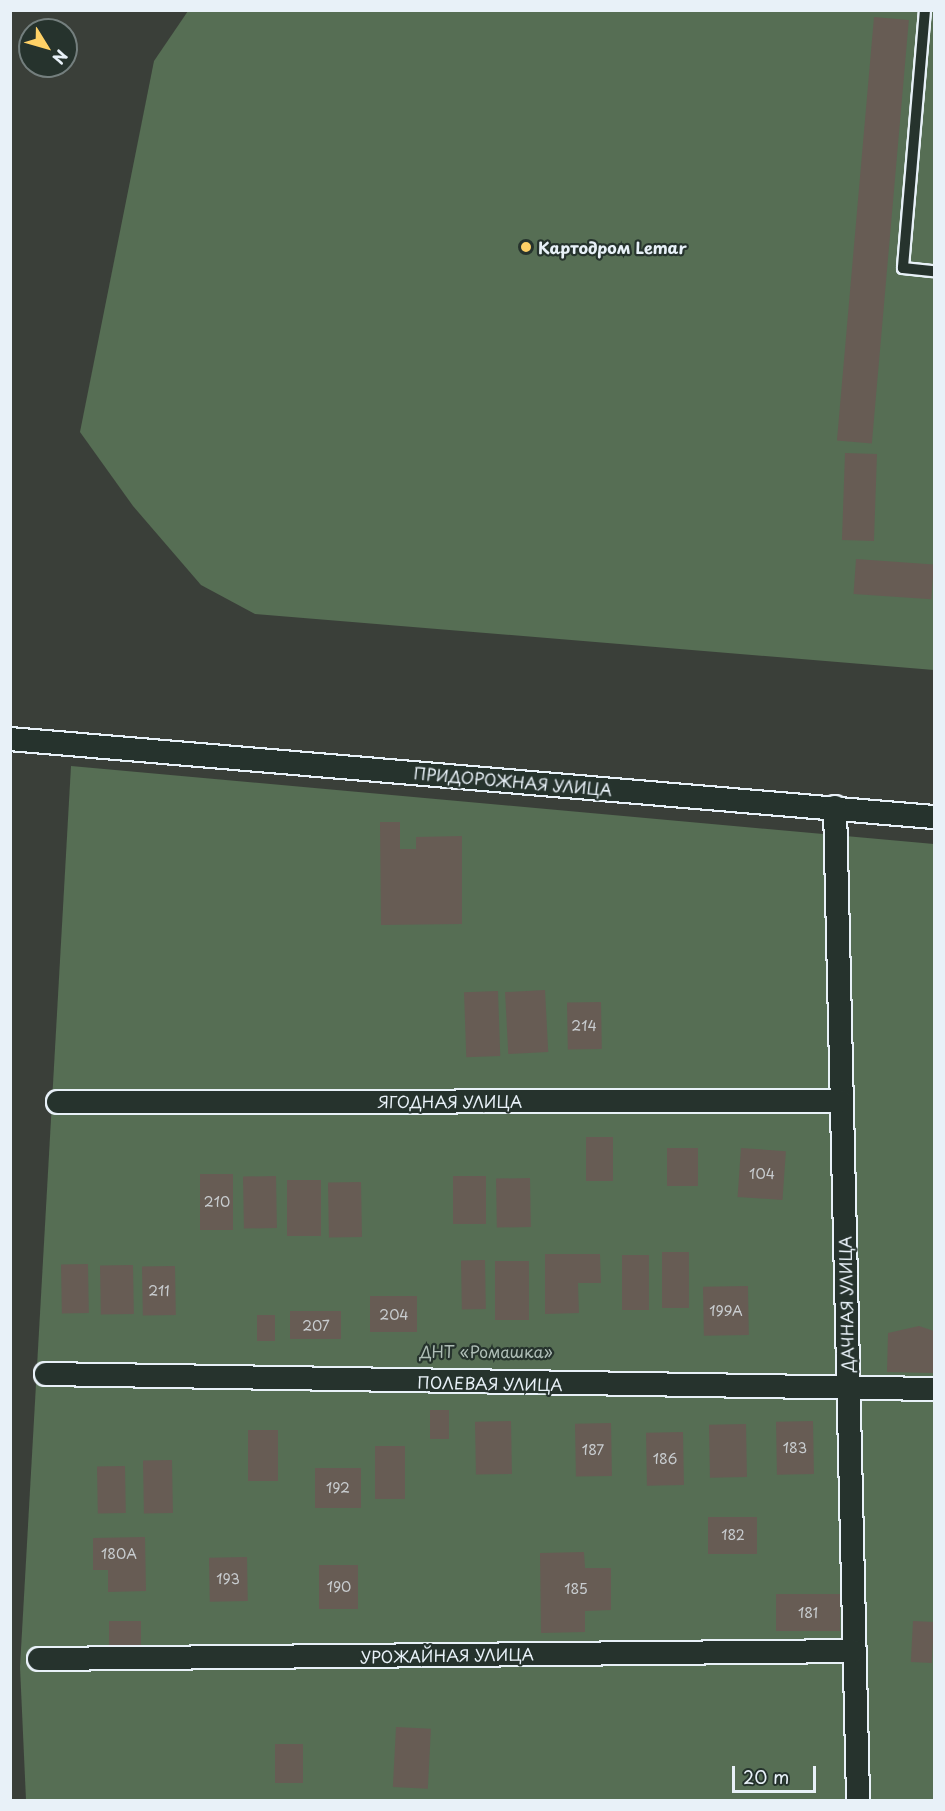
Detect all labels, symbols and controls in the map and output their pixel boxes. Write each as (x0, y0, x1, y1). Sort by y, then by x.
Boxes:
north arrow (18, 18, 78, 78)
text: N (47, 45, 74, 70)
place label: Картодром Lemar (538, 237, 687, 257)
marker: Картодром Lemar (519, 240, 533, 254)
street label: ПРИДОРОЖНАЯ УЛИЦА (413, 763, 613, 799)
house number: 214 (571, 1018, 597, 1034)
street label: ЯГОДНАЯ УЛИЦА (378, 1091, 522, 1111)
house number: 104 (749, 1166, 775, 1182)
house number: 210 (204, 1194, 230, 1210)
street label: ДАЧНАЯ УЛИЦА (835, 1236, 857, 1372)
house number: 211 (148, 1283, 170, 1299)
house number: 199А (709, 1303, 743, 1319)
house number: 204 (379, 1307, 409, 1323)
house number: 207 (302, 1318, 330, 1334)
park label: ДНТ «Ромашка» (419, 1341, 553, 1361)
street label: ПОЛЕВАЯ УЛИЦА (418, 1372, 562, 1394)
house number: 183 (783, 1440, 807, 1456)
house number: 187 (582, 1442, 604, 1458)
house number: 186 (653, 1451, 677, 1467)
house number: 192 (326, 1480, 350, 1496)
house number: 182 (721, 1527, 745, 1543)
house number: 180А (101, 1546, 137, 1562)
house number: 193 (216, 1571, 240, 1587)
house number: 190 (327, 1579, 351, 1595)
house number: 185 (564, 1581, 588, 1597)
house number: 181 (798, 1605, 818, 1621)
street label: УРОЖАЙНАЯ УЛИЦА (360, 1644, 534, 1666)
scale bar (735, 1754, 819, 1792)
text: 20 m (743, 1763, 789, 1790)

